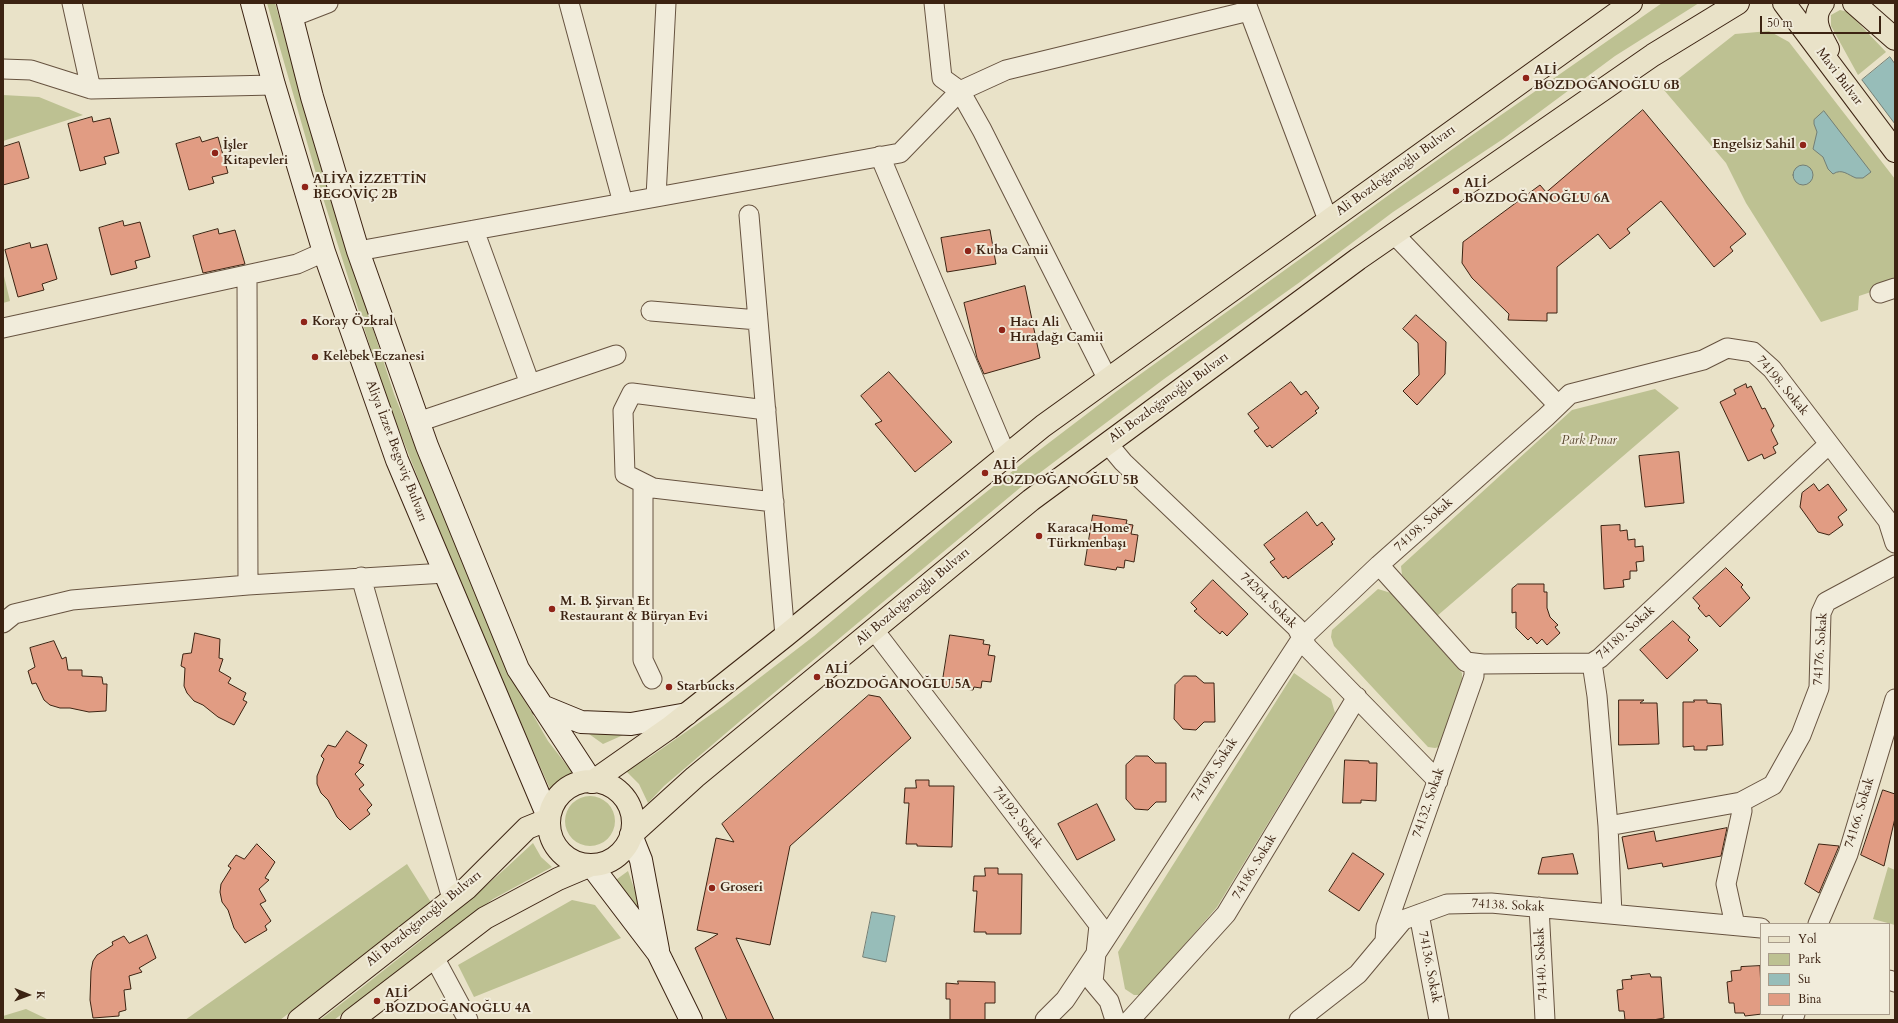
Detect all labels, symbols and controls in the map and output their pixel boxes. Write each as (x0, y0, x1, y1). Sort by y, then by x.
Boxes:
scale bar (1762, 8, 1883, 34)
text: 50 m (1767, 15, 1793, 31)
street label: Mavi Bulvar (1812, 45, 1866, 109)
place label: ALİ BOZDOĞANOĞLU 6B (1534, 63, 1680, 94)
marker: ALİ BOZDOĞANOĞLU 6B (1521, 73, 1531, 83)
street label: Ali Bozdoğanoğlu Bulvarı (1333, 122, 1459, 220)
place label: Engelsiz Sahil (1712, 137, 1795, 153)
place label: İşler Kitapevleri (223, 138, 288, 169)
marker: Engelsiz Sahil (1798, 140, 1808, 150)
marker: İşler Kitapevleri (210, 148, 220, 158)
place label: ALİYA İZZETTİN BEGOVİÇ 2B (313, 172, 427, 203)
place label: ALİ BOZDOĞANOĞLU 6A (1464, 176, 1610, 207)
marker: ALİYA İZZETTİN BEGOVİÇ 2B (300, 182, 310, 192)
marker: ALİ BOZDOĞANOĞLU 6A (1451, 186, 1461, 196)
place label: Kuba Camii (976, 243, 1048, 259)
marker: Kuba Camii (963, 246, 973, 256)
place label: Koray Özkral (312, 314, 393, 330)
place label: Hacı Ali Hıradağı Camii (1010, 315, 1103, 346)
marker: Koray Özkral (299, 317, 309, 327)
marker: Hacı Ali Hıradağı Camii (997, 325, 1007, 335)
place label: Kelebek Eczanesi (323, 349, 425, 365)
street label: Ali Bozdoğanoğlu Bulvarı (1106, 349, 1232, 447)
marker: Kelebek Eczanesi (310, 352, 320, 362)
street label: 74198. Sokak (1753, 353, 1811, 419)
street label: Aliya İzzet Begoviç Bulvarı (362, 378, 430, 524)
park label: Park Pınar (1561, 433, 1617, 449)
place label: ALİ BOZDOĞANOĞLU 5B (993, 458, 1139, 489)
marker: ALİ BOZDOĞANOĞLU 5B (980, 468, 990, 478)
street label: 74198. Sokak (1392, 495, 1456, 555)
place label: Karaca Home Türkmenbaşı (1047, 521, 1129, 552)
marker: Karaca Home Türkmenbaşı (1034, 531, 1044, 541)
street label: Ali Bozdoğanoğlu Bulvarı (853, 545, 973, 649)
street label: 74204. Sokak (1236, 570, 1300, 632)
place label: M. B. Şirvan Et Restaurant & Büryan Evi (560, 594, 708, 625)
street label: 74180. Sokak (1594, 603, 1658, 663)
marker: M. B. Şirvan Et Restaurant & Büryan Evi (547, 604, 557, 614)
street label: 74176. Sokak (1811, 612, 1831, 686)
place label: ALİ BOZDOĞANOĞLU 5A (825, 662, 971, 693)
marker: ALİ BOZDOĞANOĞLU 5A (812, 672, 822, 682)
place label: Starbucks (677, 679, 734, 695)
marker: Starbucks (664, 682, 674, 692)
street label: 74198. Sokak (1189, 735, 1241, 805)
street label: 74132. Sokak (1410, 766, 1448, 840)
street label: 74166. Sokak (1842, 776, 1878, 850)
street label: 74192. Sokak (989, 784, 1045, 852)
street label: 74186. Sokak (1229, 832, 1281, 902)
street label: Ali Bozdoğanoğlu Bulvarı (363, 868, 485, 970)
place label: Groseri (720, 880, 763, 896)
marker: Groseri (707, 883, 717, 893)
street label: 74138. Sokak (1471, 896, 1545, 916)
legend (1760, 923, 1890, 1015)
street label: 74140. Sokak (1532, 927, 1552, 1001)
street label: 74136. Sokak (1414, 930, 1444, 1004)
text: Yol (1798, 931, 1817, 947)
text: Park (1798, 951, 1821, 967)
text: Su (1798, 971, 1811, 987)
north arrow (8, 975, 48, 1015)
place label: ALİ BOZDOĞANOĞLU 4A (385, 986, 531, 1017)
text: K (33, 991, 48, 1000)
text: Bina (1798, 991, 1822, 1007)
marker: ALİ BOZDOĞANOĞLU 4A (372, 996, 382, 1006)

